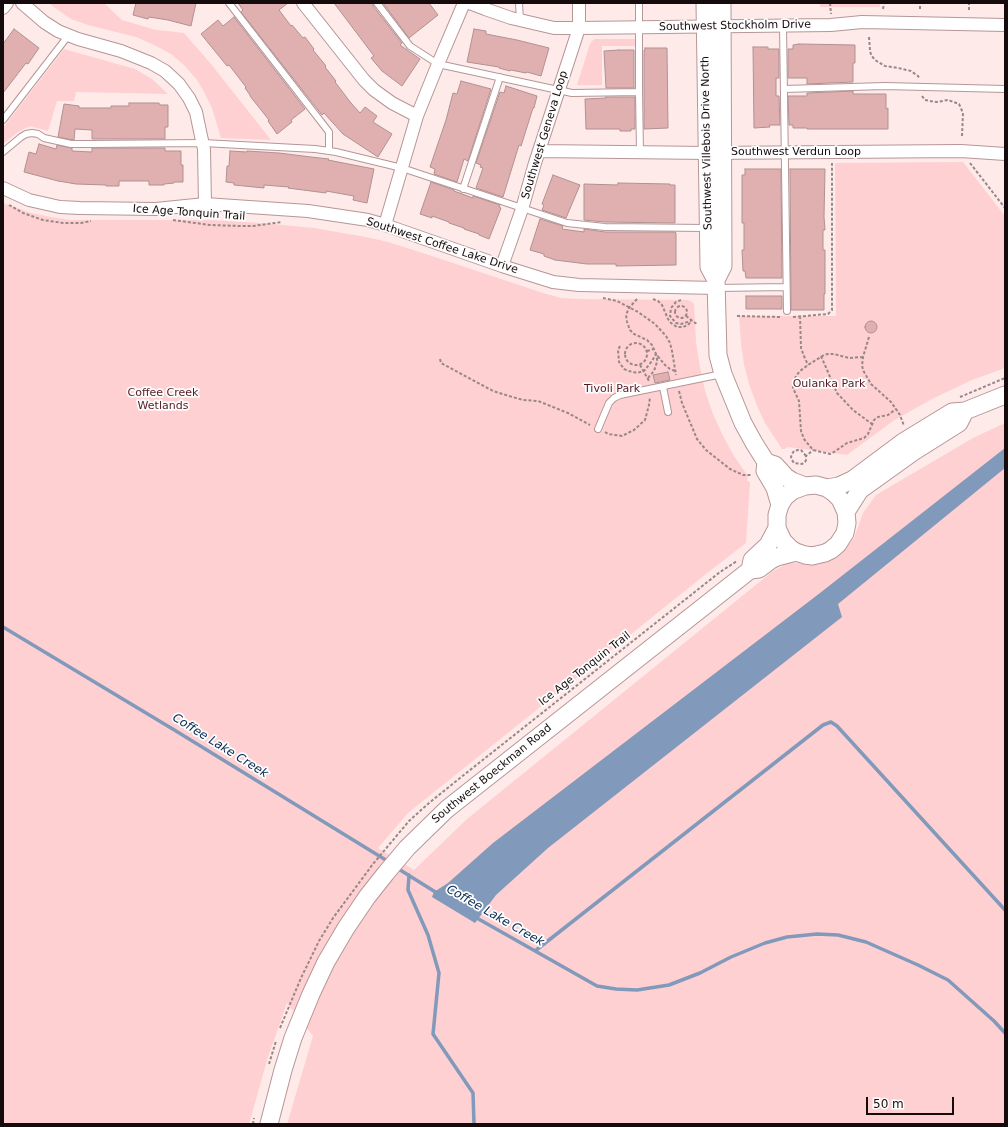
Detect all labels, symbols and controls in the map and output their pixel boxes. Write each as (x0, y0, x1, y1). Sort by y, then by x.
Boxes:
street label: Southwest Stockholm Drive (659, 18, 811, 34)
street label: Southwest Villebois Drive North (699, 56, 715, 230)
street label: Southwest Geneva Loop (519, 69, 571, 201)
street label: Southwest Verdun Loop (731, 145, 861, 159)
street label: Ice Age Tonquin Trail (132, 202, 246, 224)
street label: Southwest Coffee Lake Drive (364, 215, 520, 277)
park label: Oulanka Park (793, 377, 865, 391)
park label: Tivoli Park (584, 382, 640, 396)
park label: Coffee Creek Wetlands (128, 386, 198, 412)
street label: Ice Age Tonquin Trail (536, 629, 634, 709)
water label: Coffee Lake Creek (169, 711, 271, 781)
street label: Southwest Boeckman Road (429, 722, 555, 826)
water label: Coffee Lake Creek (444, 882, 546, 950)
scale bar (868, 1089, 956, 1115)
text: 50 m (873, 1097, 904, 1111)

